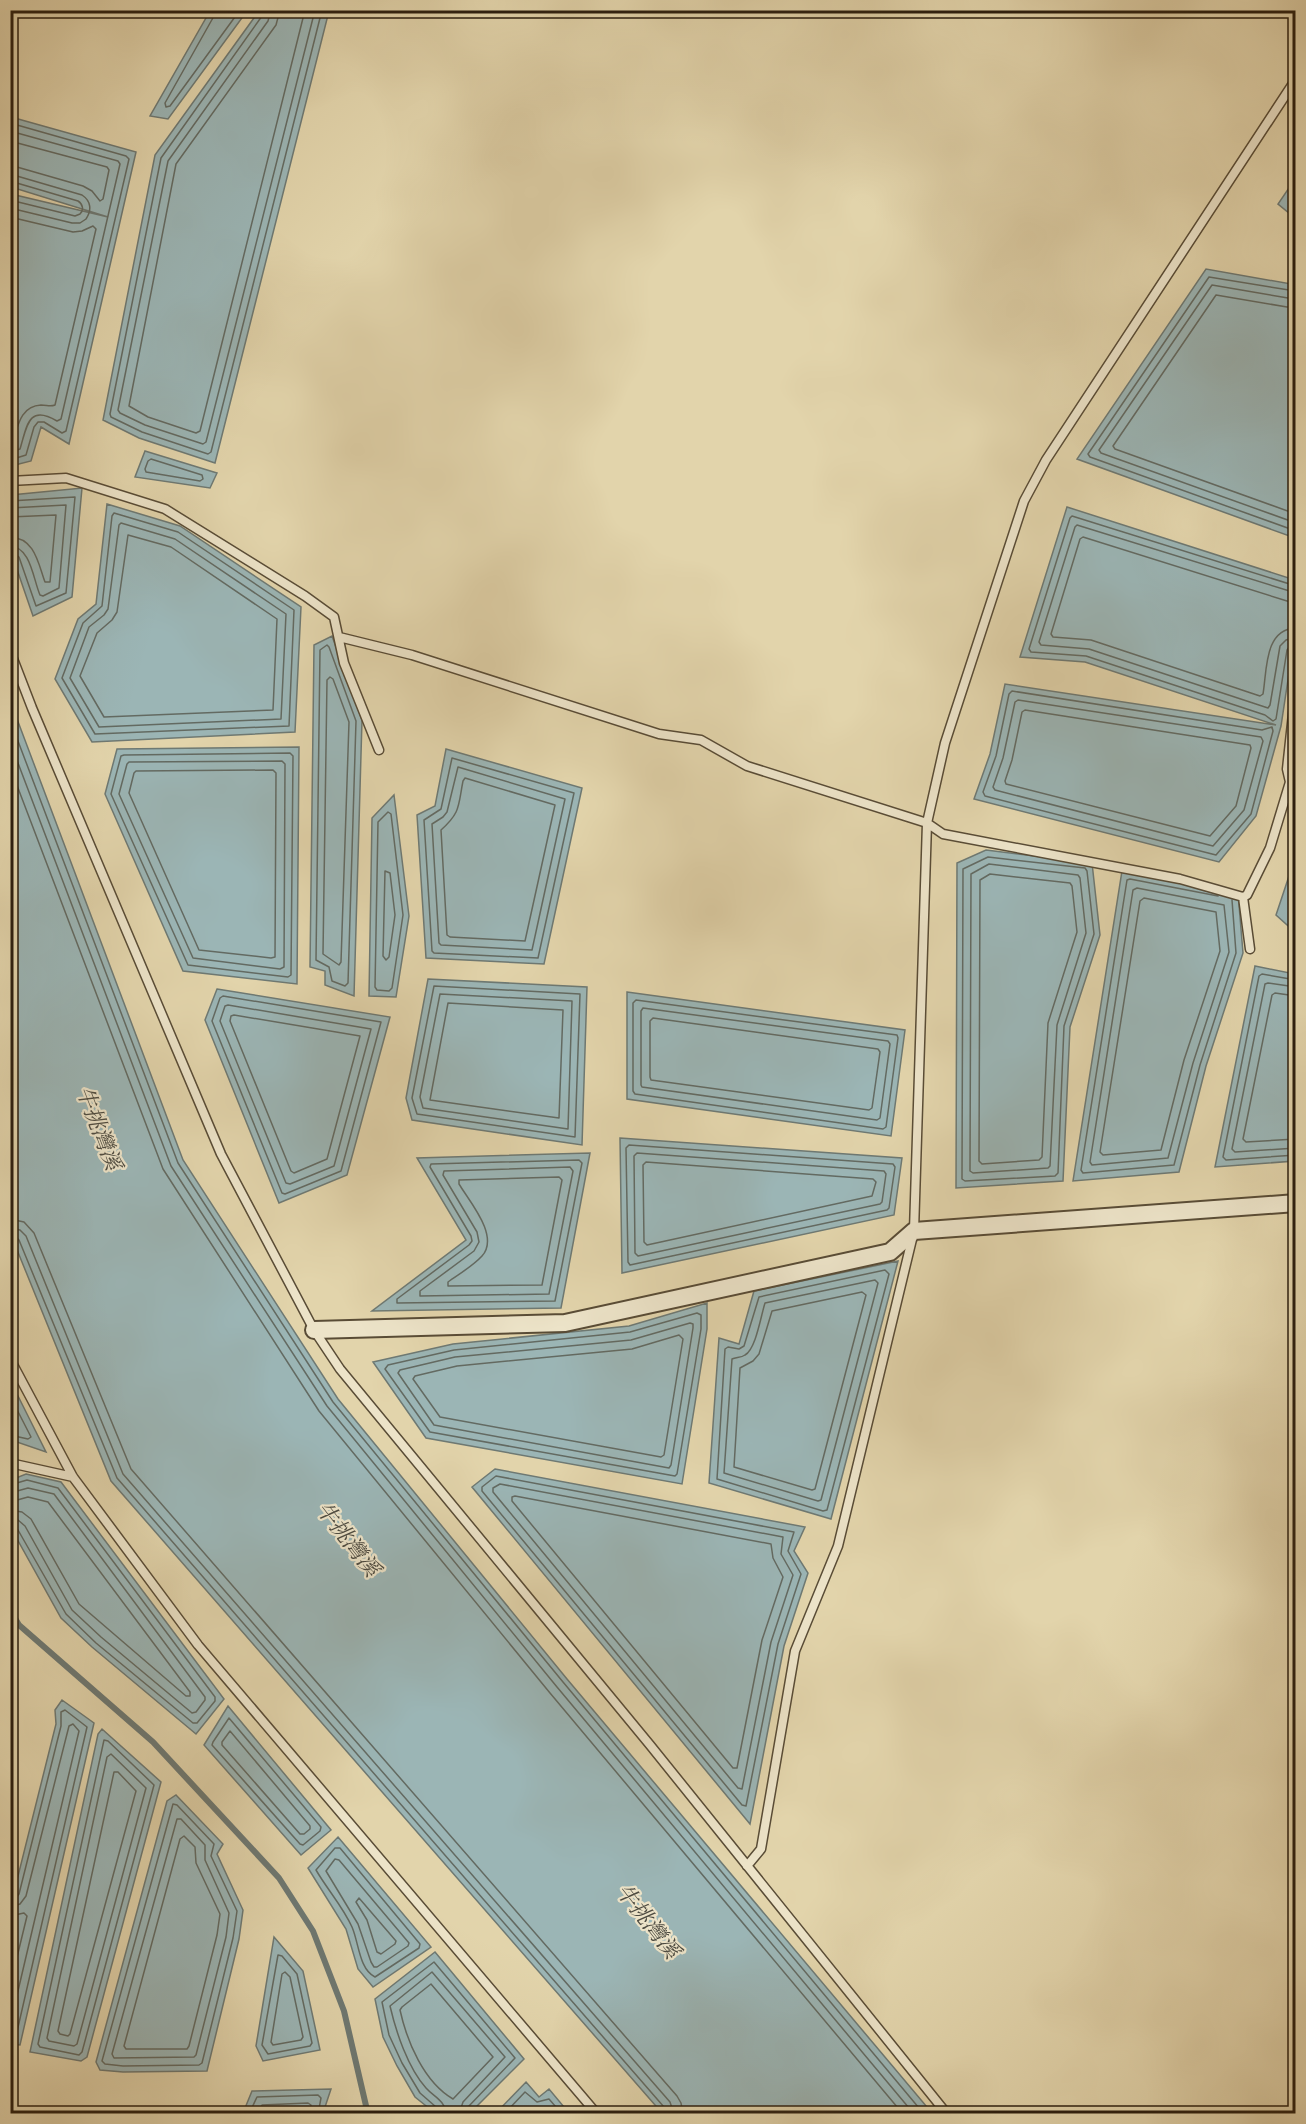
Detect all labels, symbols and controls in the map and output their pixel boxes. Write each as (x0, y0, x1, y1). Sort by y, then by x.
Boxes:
water label: 牛挑灣溪 (71, 1082, 128, 1176)
water label: 牛挑灣溪 (310, 1496, 387, 1584)
water label: 牛挑灣溪 (610, 1878, 687, 1966)

